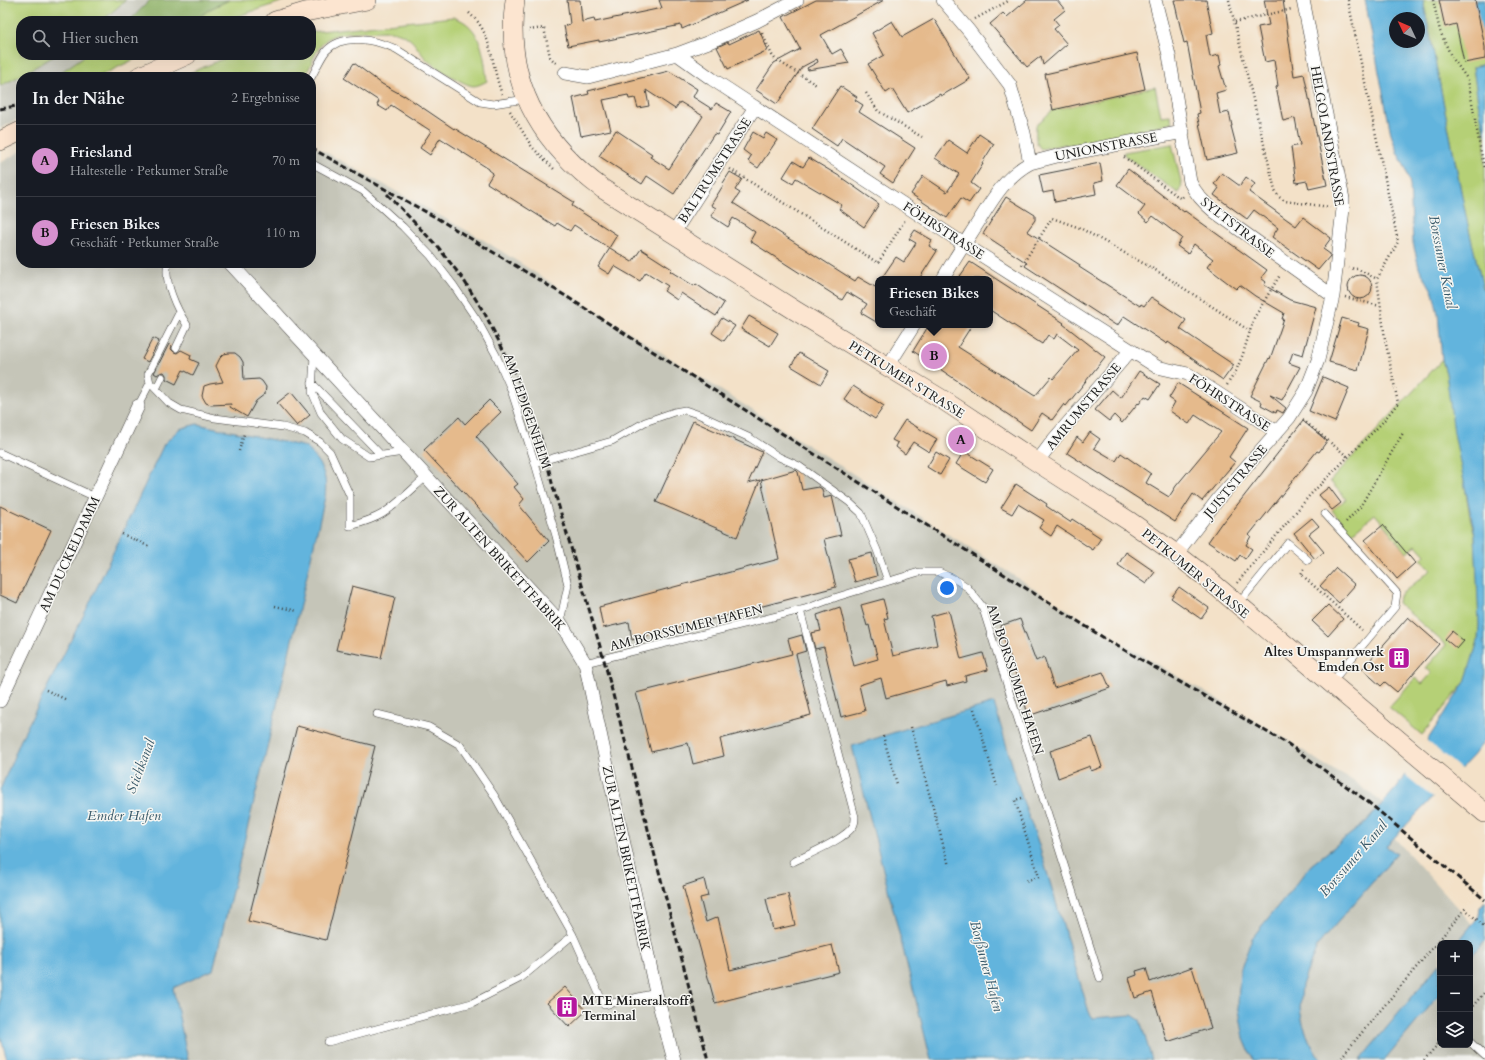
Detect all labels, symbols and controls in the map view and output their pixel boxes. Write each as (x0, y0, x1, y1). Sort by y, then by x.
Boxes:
north arrow (1389, 12, 1425, 48)
search box (16, 16, 316, 60)
icon: search (30, 27, 52, 49)
text: Hier suchen (62, 28, 139, 48)
street label: HELGOLANDSTRASSE (1306, 64, 1348, 208)
text: In der Nähe (32, 87, 125, 110)
text: 2 Ergebnisse (231, 89, 300, 107)
street label: BALTRUMSTRASSE (674, 114, 756, 227)
street label: UNIONSTRASSE (1054, 128, 1159, 166)
text: Friesland (70, 142, 132, 162)
text: A (40, 152, 50, 170)
text: 70 m (272, 152, 300, 170)
text: Haltestelle · Petkumer Straße (70, 162, 229, 180)
street label: SYLTSTRASSE (1197, 193, 1278, 262)
street label: FÖHRSTRASSE (899, 198, 988, 264)
text: Friesen Bikes (70, 214, 160, 234)
water label: Borssumer Kanal (1424, 214, 1461, 312)
text: B (40, 224, 50, 242)
text: 110 m (266, 224, 300, 242)
text: Geschäft · Petkumer Straße (70, 234, 219, 252)
popup (875, 276, 993, 328)
text: Friesen Bikes (889, 283, 979, 303)
text: Geschäft (889, 303, 936, 321)
street label: PETKUMER STRASSE (845, 337, 968, 423)
pin: B (921, 341, 947, 371)
street label: AM LEDIGENHEIM (499, 351, 555, 471)
street label: AMRUMSTRASSE (1042, 359, 1126, 454)
street label: FÖHRSTRASSE (1185, 370, 1274, 436)
pin: A (948, 425, 974, 455)
street label: JUISTSTRASSE (1198, 441, 1272, 524)
street label: ZUR ALTEN BRIKETTFABRIK (429, 482, 569, 635)
street label: AM DUCKELDAMM (35, 494, 105, 615)
street label: PETKUMER STRASSE (1138, 525, 1253, 623)
your location (937, 578, 957, 598)
street label: AM BORSSUMER HAFEN (608, 600, 765, 656)
street label: AM BORSSUMER HAFEN (982, 602, 1048, 757)
place label: Altes Umspannwerk Emden Ost (1264, 643, 1385, 676)
building icon: Altes Umspannwerk Emden Ost (1386, 645, 1412, 671)
water label: Stichkanal (121, 735, 160, 796)
street label: ZUR ALTEN BRIKETTFABRIK (598, 764, 655, 953)
water label: Emder Hafen (87, 806, 161, 825)
water label: Borssumer Kanal (1315, 815, 1392, 900)
water label: Borßumer Hafen (965, 919, 1008, 1014)
map controls (1437, 940, 1473, 1048)
button: + (1437, 940, 1473, 976)
button: − (1437, 976, 1473, 1012)
place label: MTE Mineralstoff Terminal (582, 992, 691, 1025)
building icon: MTE Mineralstoff Terminal (554, 994, 580, 1020)
button: layers (1437, 1012, 1473, 1048)

